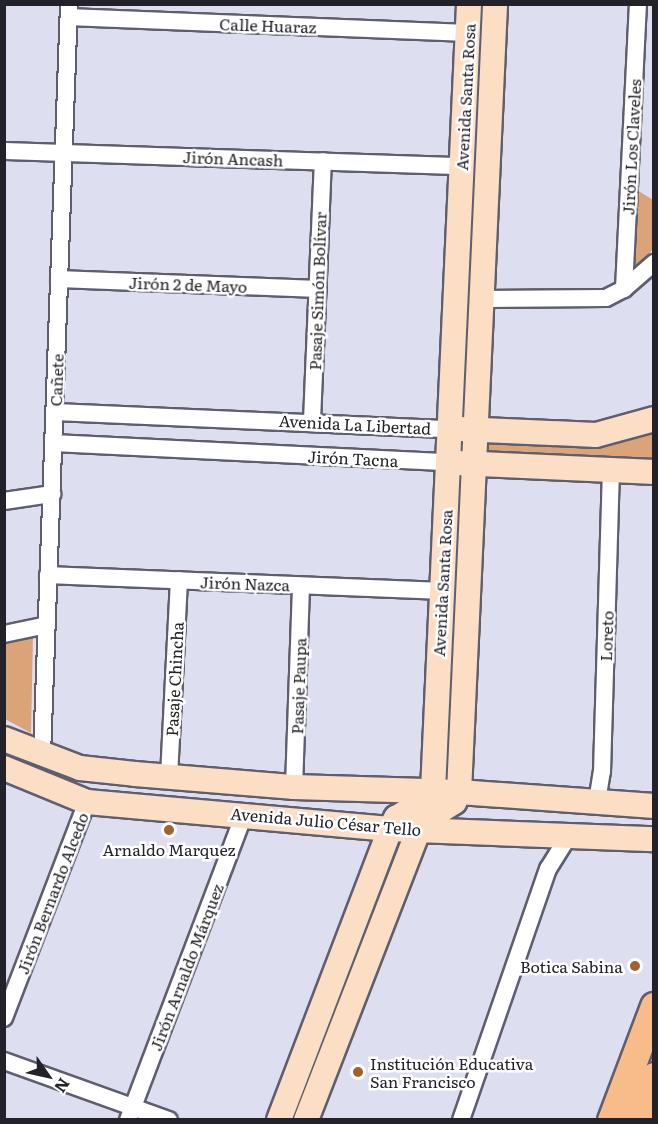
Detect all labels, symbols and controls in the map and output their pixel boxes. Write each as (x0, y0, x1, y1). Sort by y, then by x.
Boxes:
street label: Calle Huaraz (219, 14, 317, 36)
street label: Avenida Santa Rosa (452, 23, 478, 171)
street label: Jirón Los Claveles (618, 78, 644, 216)
street label: Jirón Ancash (182, 147, 284, 169)
street label: Pasaje Simón Bolívar (305, 211, 329, 371)
street label: Jirón 2 de Mayo (128, 272, 248, 296)
street label: Cañete (45, 353, 67, 407)
street label: Avenida La Libertad (278, 410, 432, 438)
street label: Jirón Tacna (307, 446, 399, 470)
street label: Avenida Santa Rosa (429, 509, 455, 657)
street label: Jirón Nazca (200, 572, 290, 594)
street label: Loreto (596, 610, 616, 662)
street label: Pasaje Chincha (161, 621, 187, 737)
street label: Pasaje Paupa (287, 637, 309, 735)
street label: Avenida Julio César Tello (230, 803, 422, 839)
street label: Jirón Bernardo Alcedo (12, 809, 92, 977)
marker: Arnaldo Marquez (162, 823, 176, 837)
place label: Arnaldo Marquez (103, 839, 235, 859)
street label: Jirón Arnaldo Márquez (145, 881, 227, 1053)
place label: Botica Sabina (520, 956, 623, 976)
marker: Botica Sabina (628, 959, 642, 973)
north arrow (18, 1046, 78, 1106)
place label: Institución Educativa San Francisco (370, 1053, 533, 1091)
marker: Institución Educativa San Francisco (351, 1065, 365, 1079)
text: N (49, 1074, 77, 1098)

